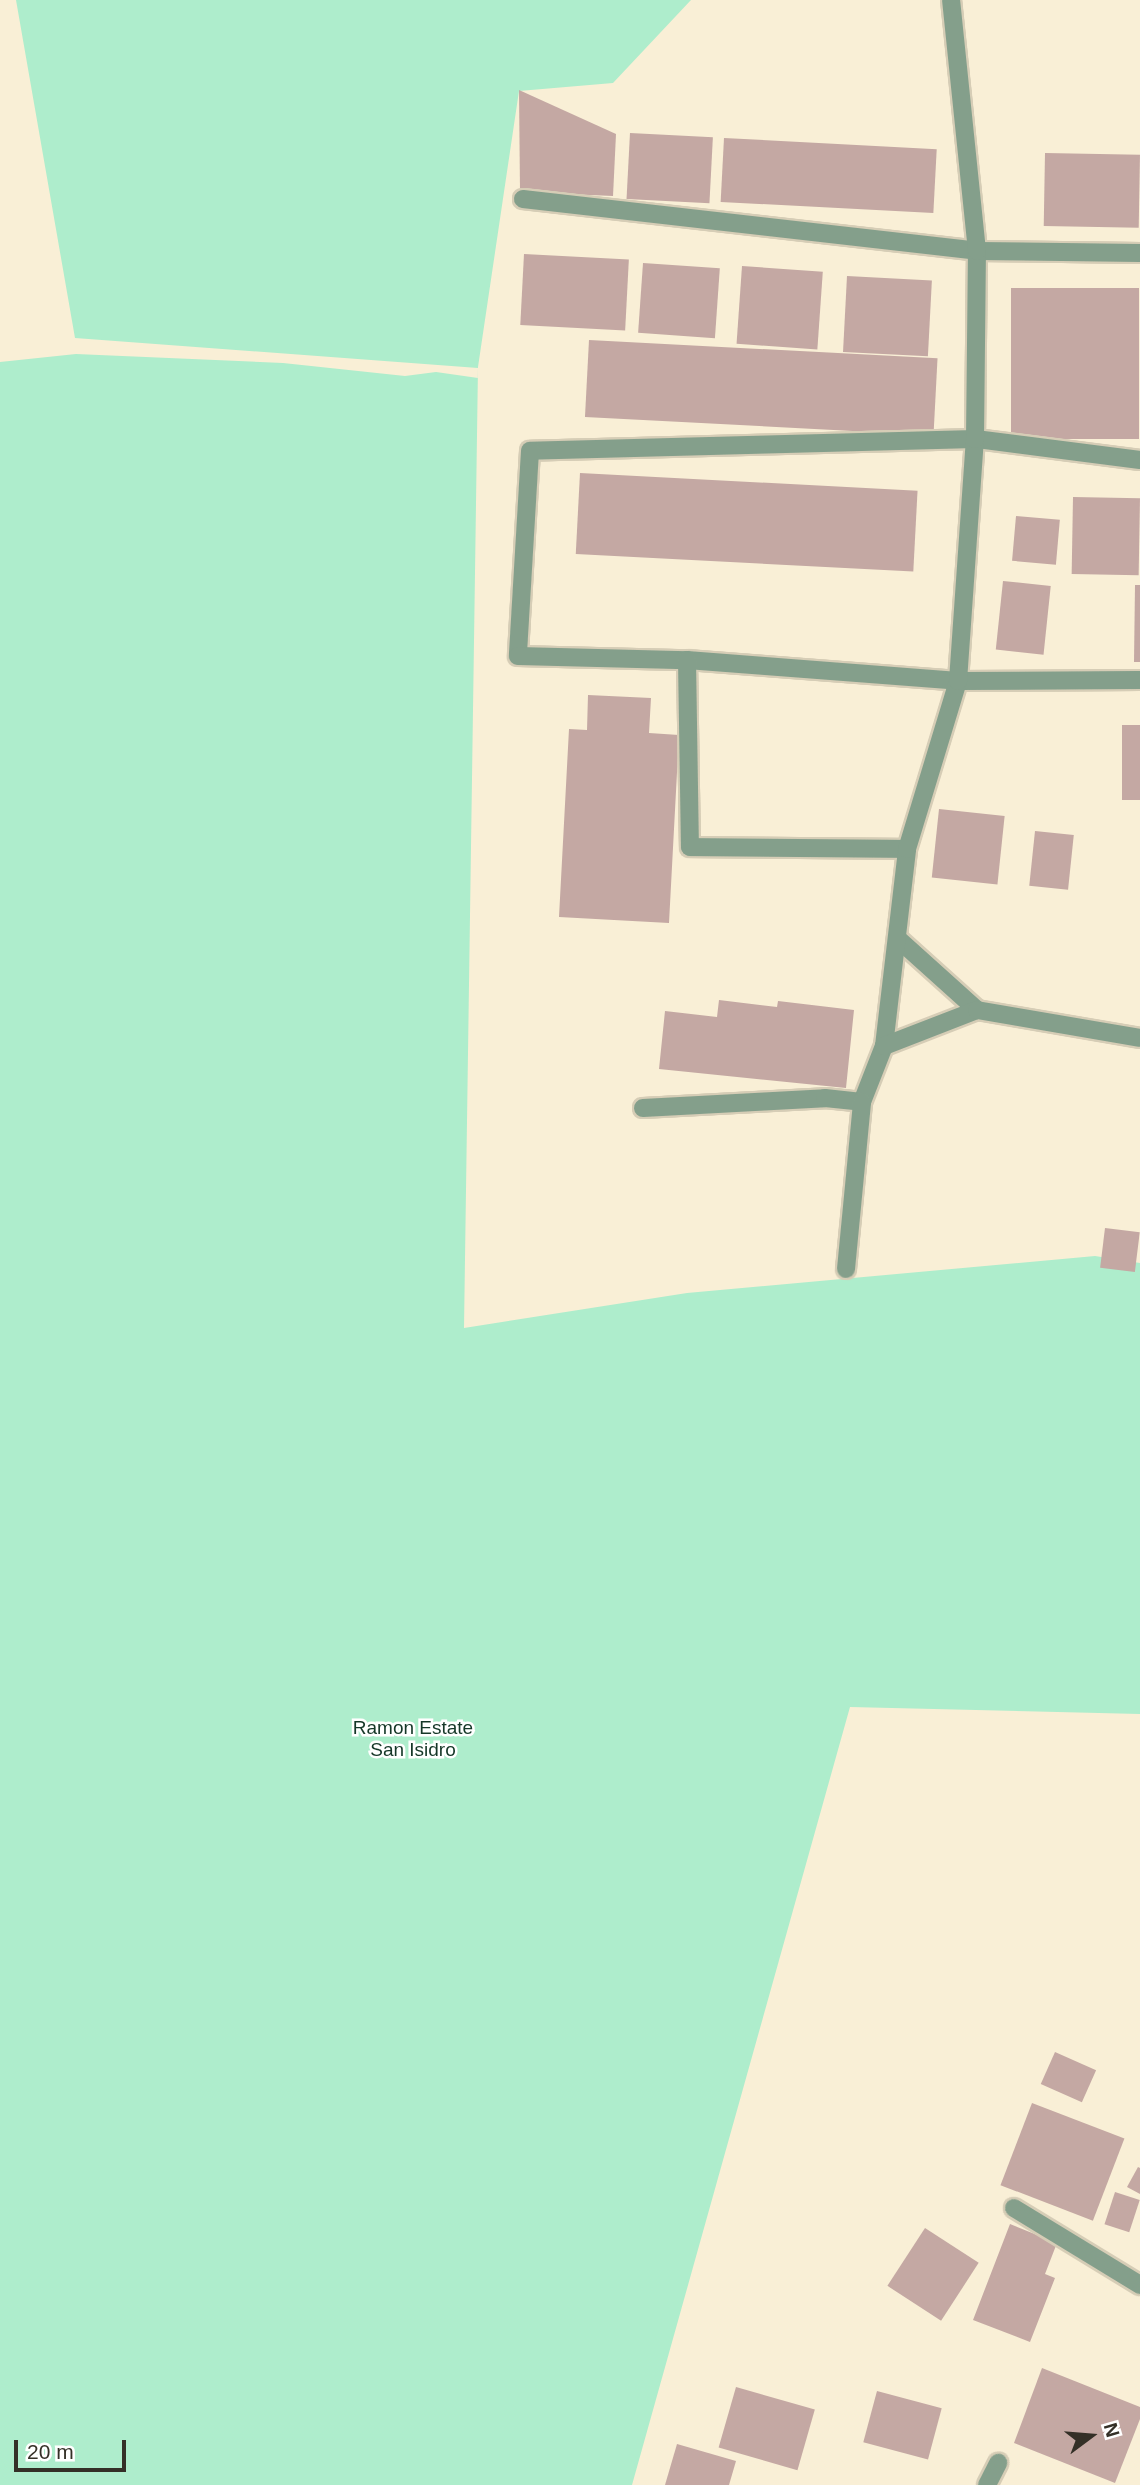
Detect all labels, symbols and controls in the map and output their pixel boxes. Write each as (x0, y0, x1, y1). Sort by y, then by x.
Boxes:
park label: Ramon Estate San Isidro (353, 1717, 473, 1761)
north arrow (1056, 2401, 1126, 2471)
text: N (1100, 2421, 1124, 2440)
scale bar (18, 2426, 130, 2470)
text: 20 m (27, 2440, 74, 2463)

